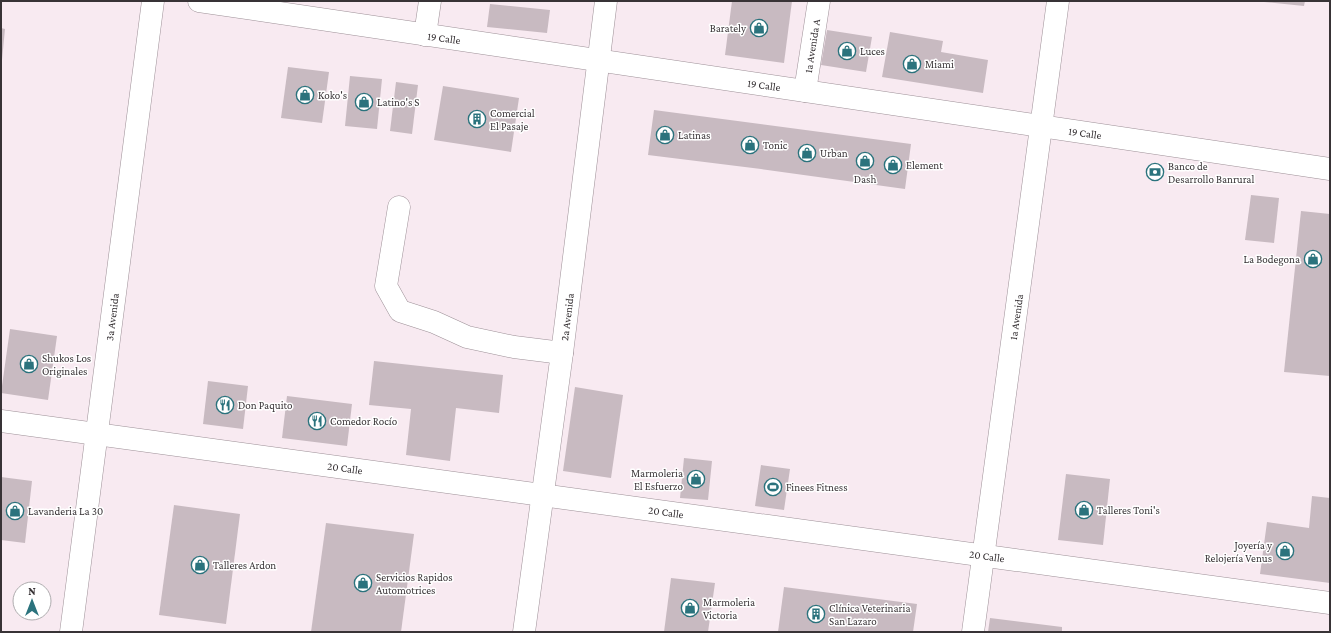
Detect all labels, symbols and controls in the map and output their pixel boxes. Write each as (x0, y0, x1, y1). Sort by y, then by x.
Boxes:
street label: 1a Avenida A (802, 17, 822, 74)
shop icon: Barately (749, 18, 769, 38)
place label: Barately (710, 22, 747, 35)
street label: 19 Calle (427, 30, 462, 46)
shop icon: Luces (837, 41, 857, 61)
place label: Luces (860, 45, 885, 57)
shop icon: Miami (902, 54, 922, 74)
place label: Miami (925, 58, 954, 70)
street label: 19 Calle (747, 77, 782, 93)
shop icon: Koko's (295, 85, 315, 105)
place label: Koko's (318, 89, 347, 101)
shop icon: Latino's S (354, 92, 374, 112)
place label: Latino's S (377, 96, 420, 108)
place label: Comercial El Pasaje (490, 107, 535, 133)
building icon: Comercial El Pasaje (467, 109, 487, 129)
shop icon: Latinas (655, 125, 675, 145)
street label: 19 Calle (1068, 125, 1103, 141)
place label: Latinas (678, 129, 710, 141)
shop icon: Tonic (740, 135, 760, 155)
place label: Tonic (763, 139, 788, 151)
shop icon: Urban (797, 143, 817, 163)
place label: Urban (820, 147, 848, 159)
shop icon: Dash (855, 151, 875, 171)
shop icon: Element (883, 155, 903, 175)
place label: Element (906, 159, 943, 171)
place label: Banco de Desarrollo Banrural (1168, 160, 1254, 185)
bank icon: Banco de Desarrollo Banrural (1145, 162, 1165, 182)
place label: Dash (854, 173, 876, 185)
shop icon: La Bodegona (1303, 249, 1323, 269)
place label: La Bodegona (1244, 253, 1300, 266)
street label: 3a Avenida (103, 293, 121, 341)
street label: 2a Avenida (558, 293, 576, 341)
street label: 1a Avenida (1007, 293, 1025, 341)
place label: Shukos Los Originales (42, 352, 91, 378)
shop icon: Shukos Los Originales (19, 354, 39, 374)
restaurant icon: Don Paquito (215, 395, 235, 415)
place label: Don Paquito (238, 399, 293, 412)
restaurant icon: Comedor Rocío (307, 411, 327, 431)
place label: Comedor Rocío (330, 415, 398, 427)
street label: 20 Calle (327, 460, 364, 476)
place label: Marmoleria El Esfuerzo (631, 467, 684, 492)
shop icon: Marmoleria El Esfuerzo (686, 469, 706, 489)
sports icon: Finees Fitness (763, 477, 783, 497)
place label: Finees Fitness (786, 481, 847, 493)
shop icon: Talleres Toni's (1074, 500, 1094, 520)
shop icon: Lavanderia La 30 (5, 501, 25, 521)
street label: 20 Calle (648, 504, 685, 520)
place label: Talleres Toni's (1097, 504, 1160, 516)
place label: Lavanderia La 30 (28, 505, 103, 517)
place label: Joyería y Relojería Venus (1205, 539, 1273, 565)
shop icon: Joyería y Relojería Venus (1275, 541, 1295, 561)
street label: 20 Calle (969, 548, 1006, 564)
shop icon: Talleres Ardon (190, 555, 210, 575)
place label: Talleres Ardon (213, 559, 276, 571)
place label: Servicios Rapidos Automotrices (376, 571, 452, 596)
shop icon: Servicios Rapidos Automotrices (353, 573, 373, 593)
north arrow (12, 581, 52, 621)
text: N (28, 585, 36, 597)
place label: Marmoleria Victoria (703, 596, 755, 621)
shop icon: Marmoleria Victoria (680, 598, 700, 618)
place label: Clínica Veterinaria San Lazaro (829, 602, 910, 627)
building icon: Clínica Veterinaria San Lazaro (806, 604, 826, 624)

